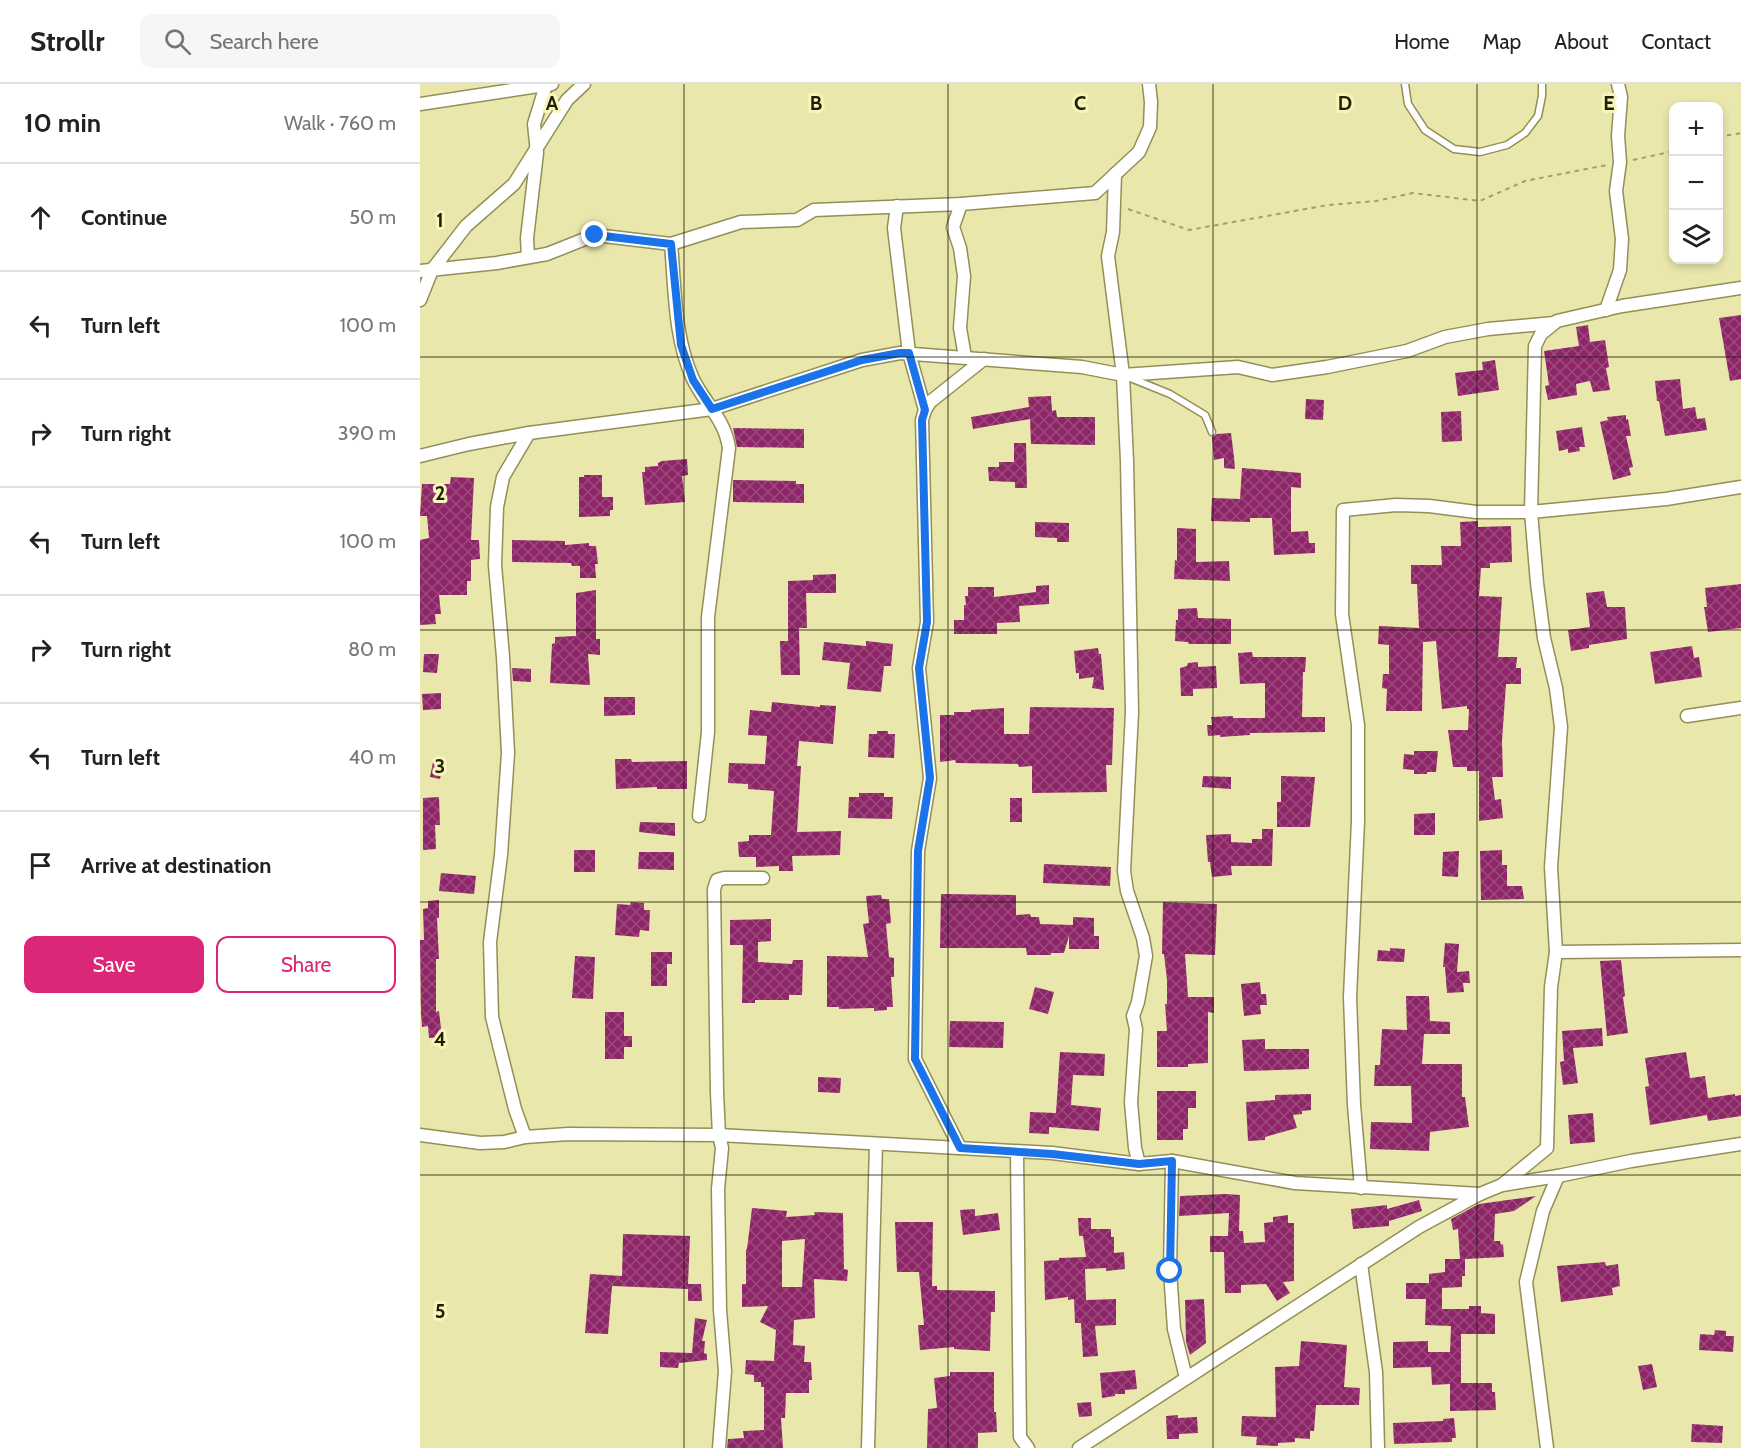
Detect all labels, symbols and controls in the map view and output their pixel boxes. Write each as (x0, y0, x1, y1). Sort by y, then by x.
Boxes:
search box (140, 14, 560, 68)
text: Strollr (30, 24, 104, 58)
icon: search (161, 25, 194, 58)
text: Search here (209, 28, 319, 55)
text: Home (1394, 29, 1450, 54)
text: Map (1483, 29, 1521, 54)
text: About (1554, 29, 1608, 54)
text: Contact (1641, 29, 1711, 54)
text: A (546, 91, 559, 115)
text: B (810, 91, 822, 115)
text: C (1074, 91, 1086, 115)
text: D (1338, 91, 1352, 115)
text: E (1603, 91, 1615, 115)
map controls (1669, 102, 1723, 264)
button: + (1669, 102, 1723, 156)
text: 10 min (24, 107, 101, 139)
text: Walk · 760 m (284, 111, 396, 135)
button: − (1669, 156, 1723, 210)
icon: ahead (24, 201, 57, 234)
text: Continue (81, 204, 167, 231)
text: 50 m (349, 205, 396, 229)
text: 1 (436, 208, 444, 232)
button: layers (1669, 210, 1723, 264)
route end (581, 221, 607, 247)
icon: left (24, 309, 57, 342)
text: Turn left (81, 312, 160, 339)
text: 100 m (340, 313, 396, 337)
icon: right (24, 417, 57, 450)
text: Turn right (81, 420, 171, 447)
text: 390 m (338, 421, 396, 445)
text: 2 (435, 481, 445, 505)
icon: left (24, 525, 57, 558)
text: Turn left (81, 528, 160, 555)
text: 100 m (340, 529, 396, 553)
icon: right (24, 633, 57, 666)
text: Turn right (81, 636, 171, 663)
text: 80 m (348, 637, 396, 661)
icon: left (24, 741, 57, 774)
text: Turn left (81, 744, 160, 771)
text: 40 m (348, 745, 396, 769)
text: 3 (435, 754, 445, 778)
icon: arrive (24, 849, 57, 882)
text: Arrive at destination (81, 852, 271, 879)
button: Save (24, 936, 204, 993)
button: Share (216, 936, 396, 993)
text: 4 (434, 1027, 446, 1051)
route start (1156, 1257, 1182, 1283)
text: 5 (435, 1299, 445, 1323)

